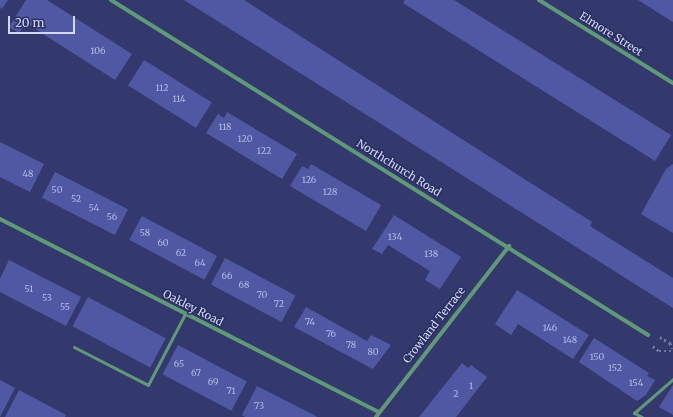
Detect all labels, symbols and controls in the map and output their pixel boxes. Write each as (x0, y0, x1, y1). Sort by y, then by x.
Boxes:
scale bar (10, 8, 77, 34)
street label: Elmore Street (577, 9, 645, 59)
text: 20 m (15, 15, 44, 30)
house number: 106 (91, 46, 105, 56)
house number: 112 (155, 83, 169, 93)
house number: 114 (173, 94, 185, 104)
house number: 118 (219, 122, 231, 132)
house number: 120 (238, 134, 252, 144)
street label: Northchurch Road (354, 137, 444, 199)
house number: 122 (257, 146, 271, 156)
house number: 48 (23, 169, 33, 179)
house number: 126 (302, 175, 316, 185)
house number: 50 (52, 185, 62, 195)
house number: 128 (323, 187, 337, 197)
house number: 52 (71, 194, 81, 204)
house number: 54 (89, 203, 99, 213)
house number: 56 (107, 212, 117, 222)
house number: 58 (140, 228, 150, 238)
house number: 134 (388, 232, 402, 242)
house number: 60 (157, 238, 169, 248)
house number: 62 (176, 248, 186, 258)
house number: 138 (424, 249, 438, 259)
house number: 64 (195, 258, 205, 268)
house number: 66 (222, 271, 232, 281)
house number: 68 (239, 280, 249, 290)
house number: 51 (25, 284, 33, 294)
street label: Crowland Terrace (400, 284, 468, 366)
street label: Oakley Road (161, 287, 225, 329)
house number: 70 (257, 290, 267, 300)
house number: 53 (42, 293, 52, 303)
house number: 72 (274, 299, 284, 309)
house number: 55 (60, 302, 70, 312)
house number: 74 (305, 317, 315, 327)
house number: 146 (543, 323, 557, 333)
house number: 76 (326, 329, 336, 339)
house number: 148 (563, 335, 577, 345)
house number: 78 (346, 340, 356, 350)
house number: 80 (367, 347, 379, 357)
house number: 150 (590, 352, 604, 362)
house number: 65 (174, 359, 184, 369)
house number: 152 (608, 363, 622, 373)
house number: 67 (191, 368, 201, 378)
house number: 69 (208, 377, 218, 387)
house number: 154 (629, 378, 643, 388)
house number: 1 (469, 381, 473, 391)
house number: 71 (226, 386, 236, 396)
house number: 2 (453, 389, 459, 399)
house number: 73 (254, 401, 264, 411)

